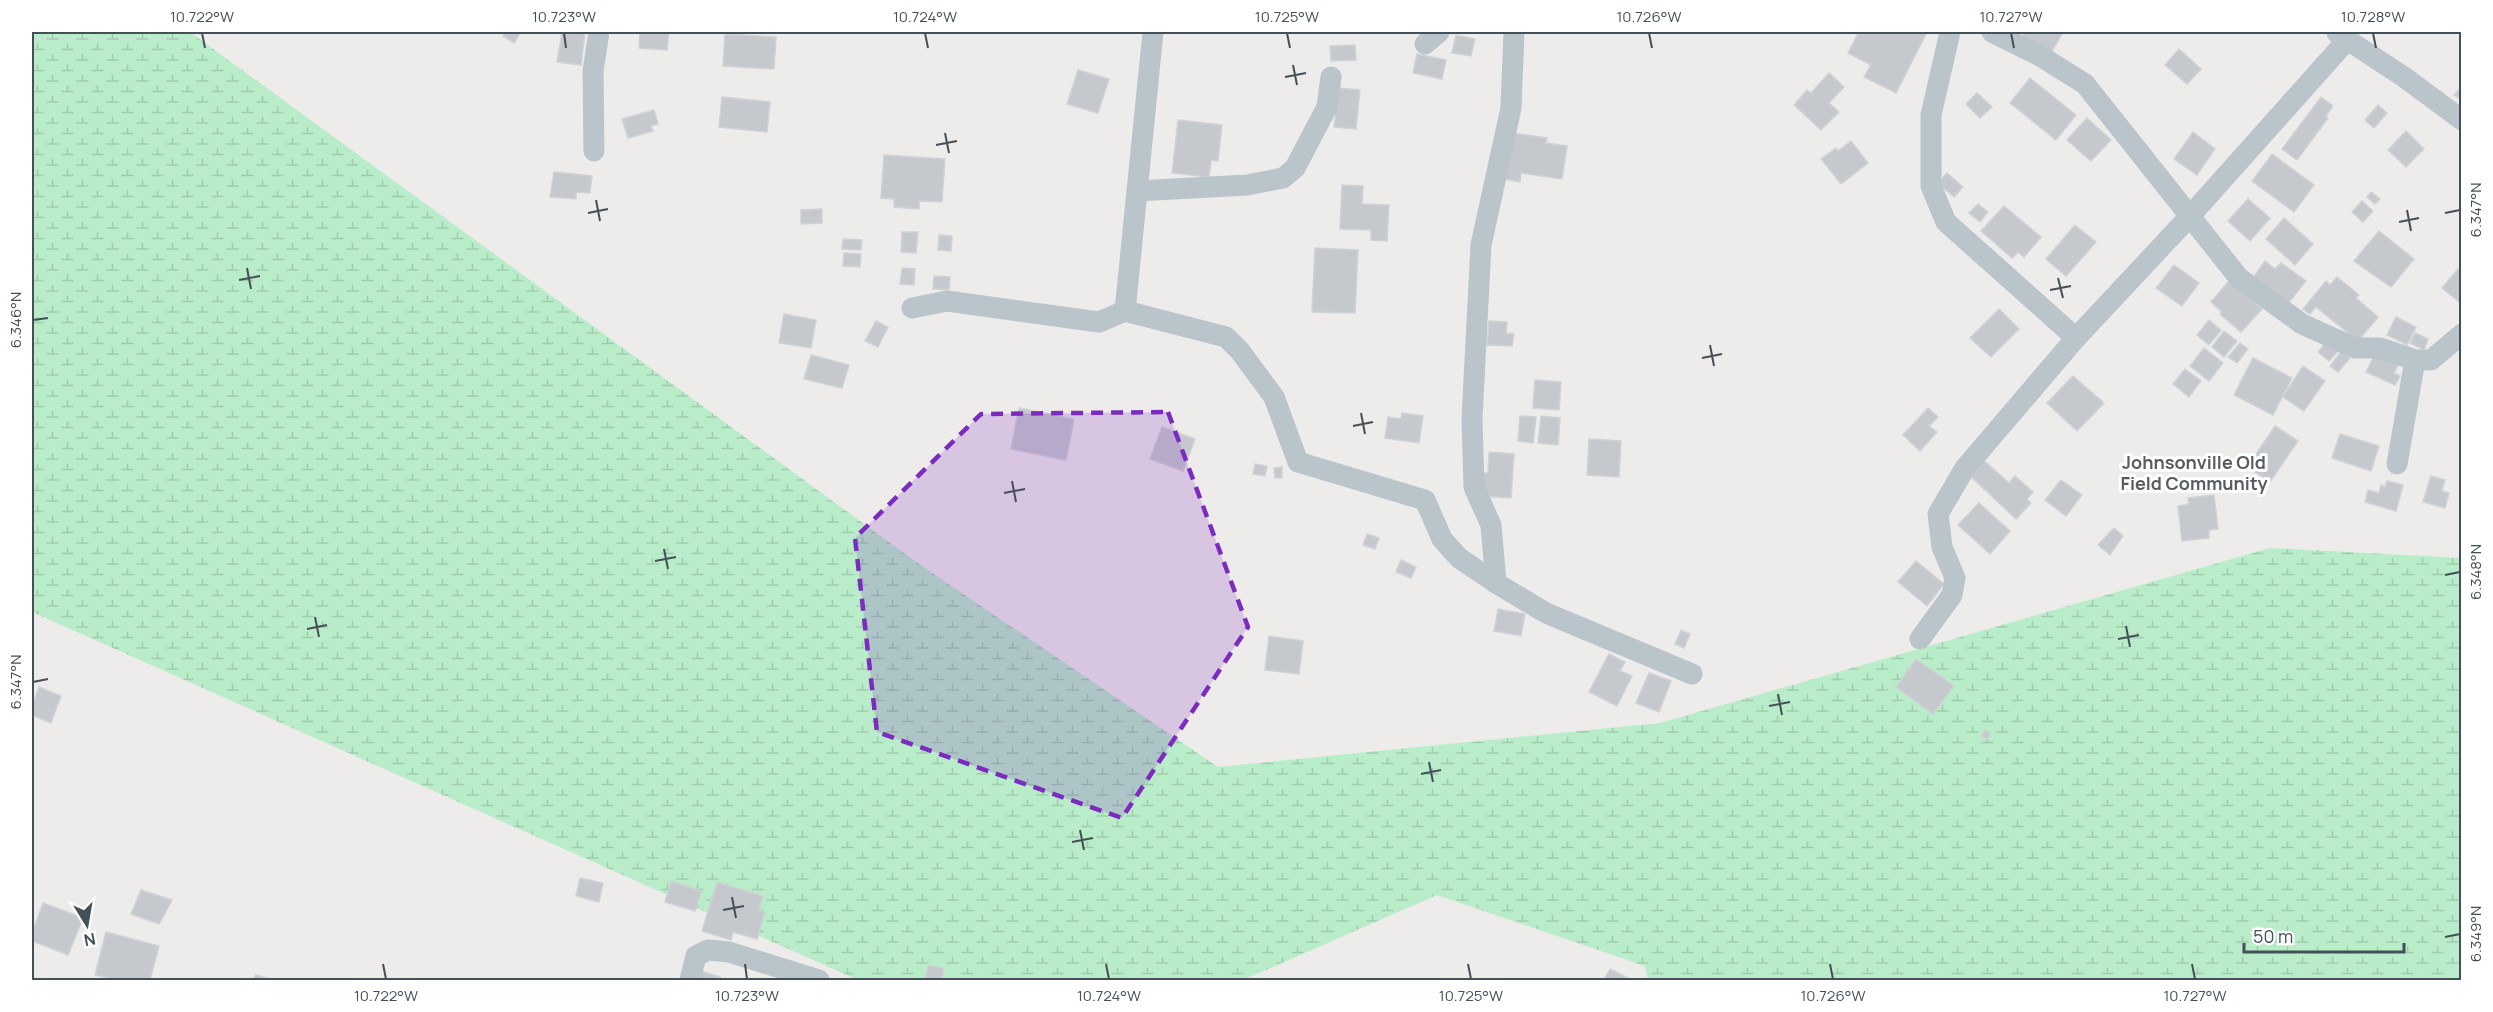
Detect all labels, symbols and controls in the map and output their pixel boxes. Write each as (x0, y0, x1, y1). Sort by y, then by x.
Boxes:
text: 10.722°W (170, 6, 234, 27)
text: 10.723°W (532, 6, 596, 27)
text: 10.724°W (893, 6, 957, 27)
text: 10.725°W (1255, 6, 1319, 27)
text: 10.726°W (1617, 6, 1681, 27)
text: 10.727°W (1979, 6, 2043, 27)
text: 10.728°W (2341, 6, 2405, 27)
text: 6.347°N (2465, 183, 2486, 237)
text: 6.346°N (5, 292, 26, 348)
district label: Johnsonville Old Field Community (2120, 450, 2268, 495)
text: 6.348°N (2465, 544, 2486, 600)
text: 6.347°N (5, 655, 26, 709)
north arrow (57, 895, 117, 955)
text: 6.349°N (2465, 906, 2486, 962)
scale bar (2244, 916, 2404, 954)
text: 50 m (2253, 924, 2293, 948)
text: N (82, 928, 98, 952)
text: 10.722°W (354, 985, 418, 1006)
text: 10.723°W (715, 985, 779, 1006)
text: 10.724°W (1077, 985, 1141, 1006)
text: 10.725°W (1439, 985, 1503, 1006)
text: 10.726°W (1801, 985, 1865, 1006)
text: 10.727°W (2163, 985, 2227, 1006)

